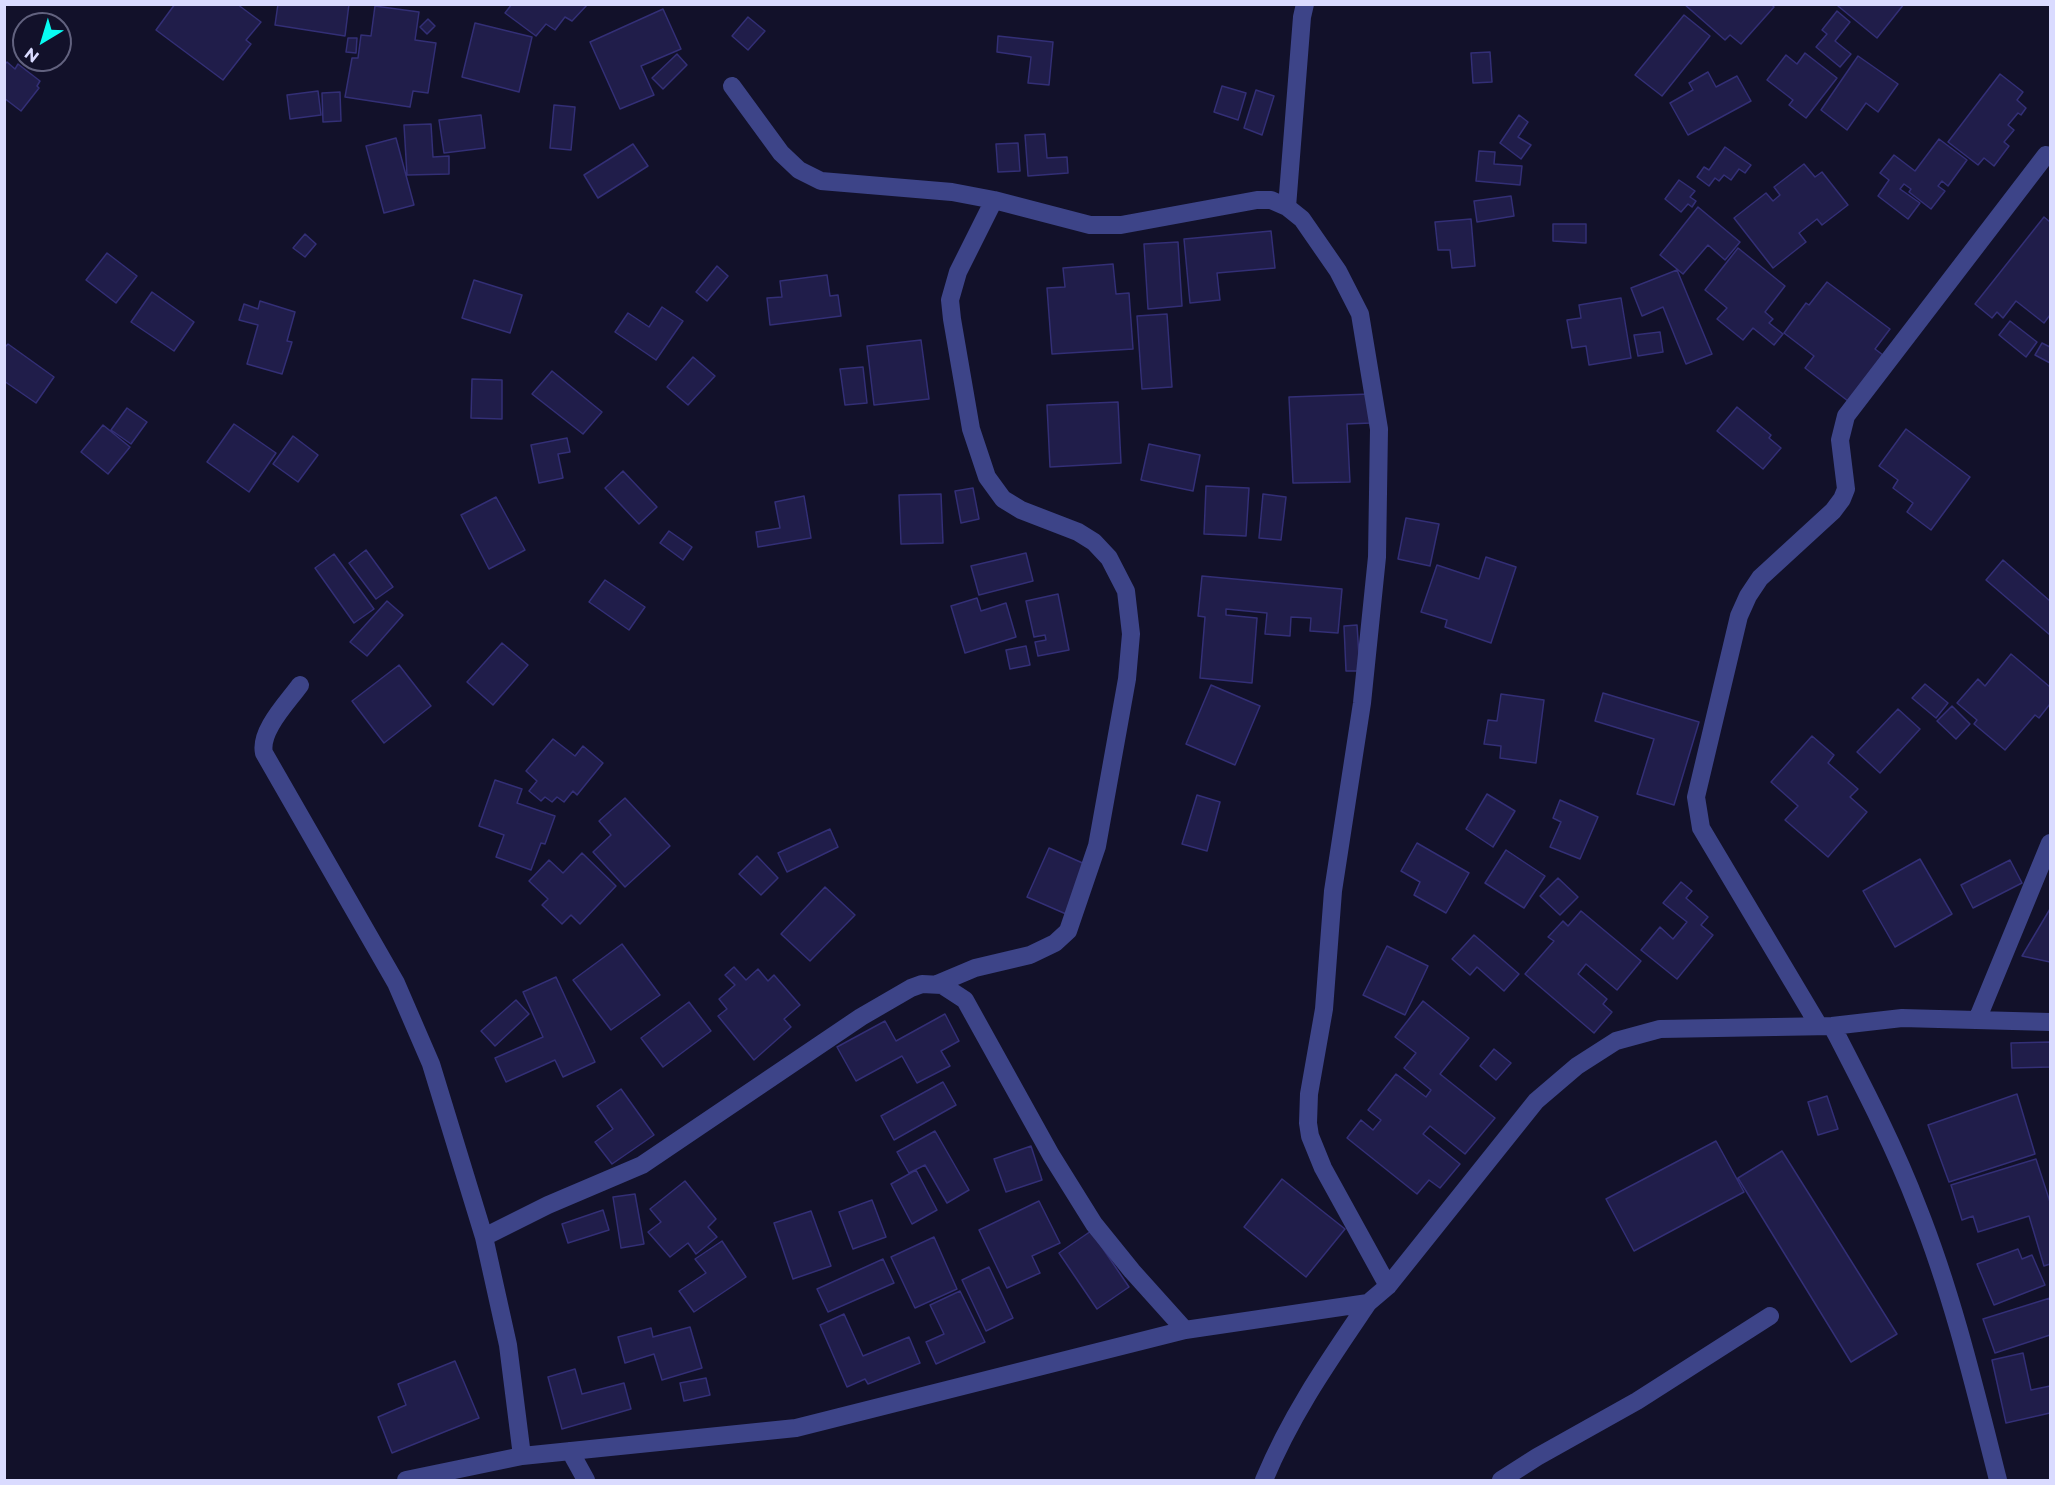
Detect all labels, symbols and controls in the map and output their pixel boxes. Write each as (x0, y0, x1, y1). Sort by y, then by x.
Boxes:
north arrow (12, 12, 72, 72)
text: N (21, 44, 43, 66)

